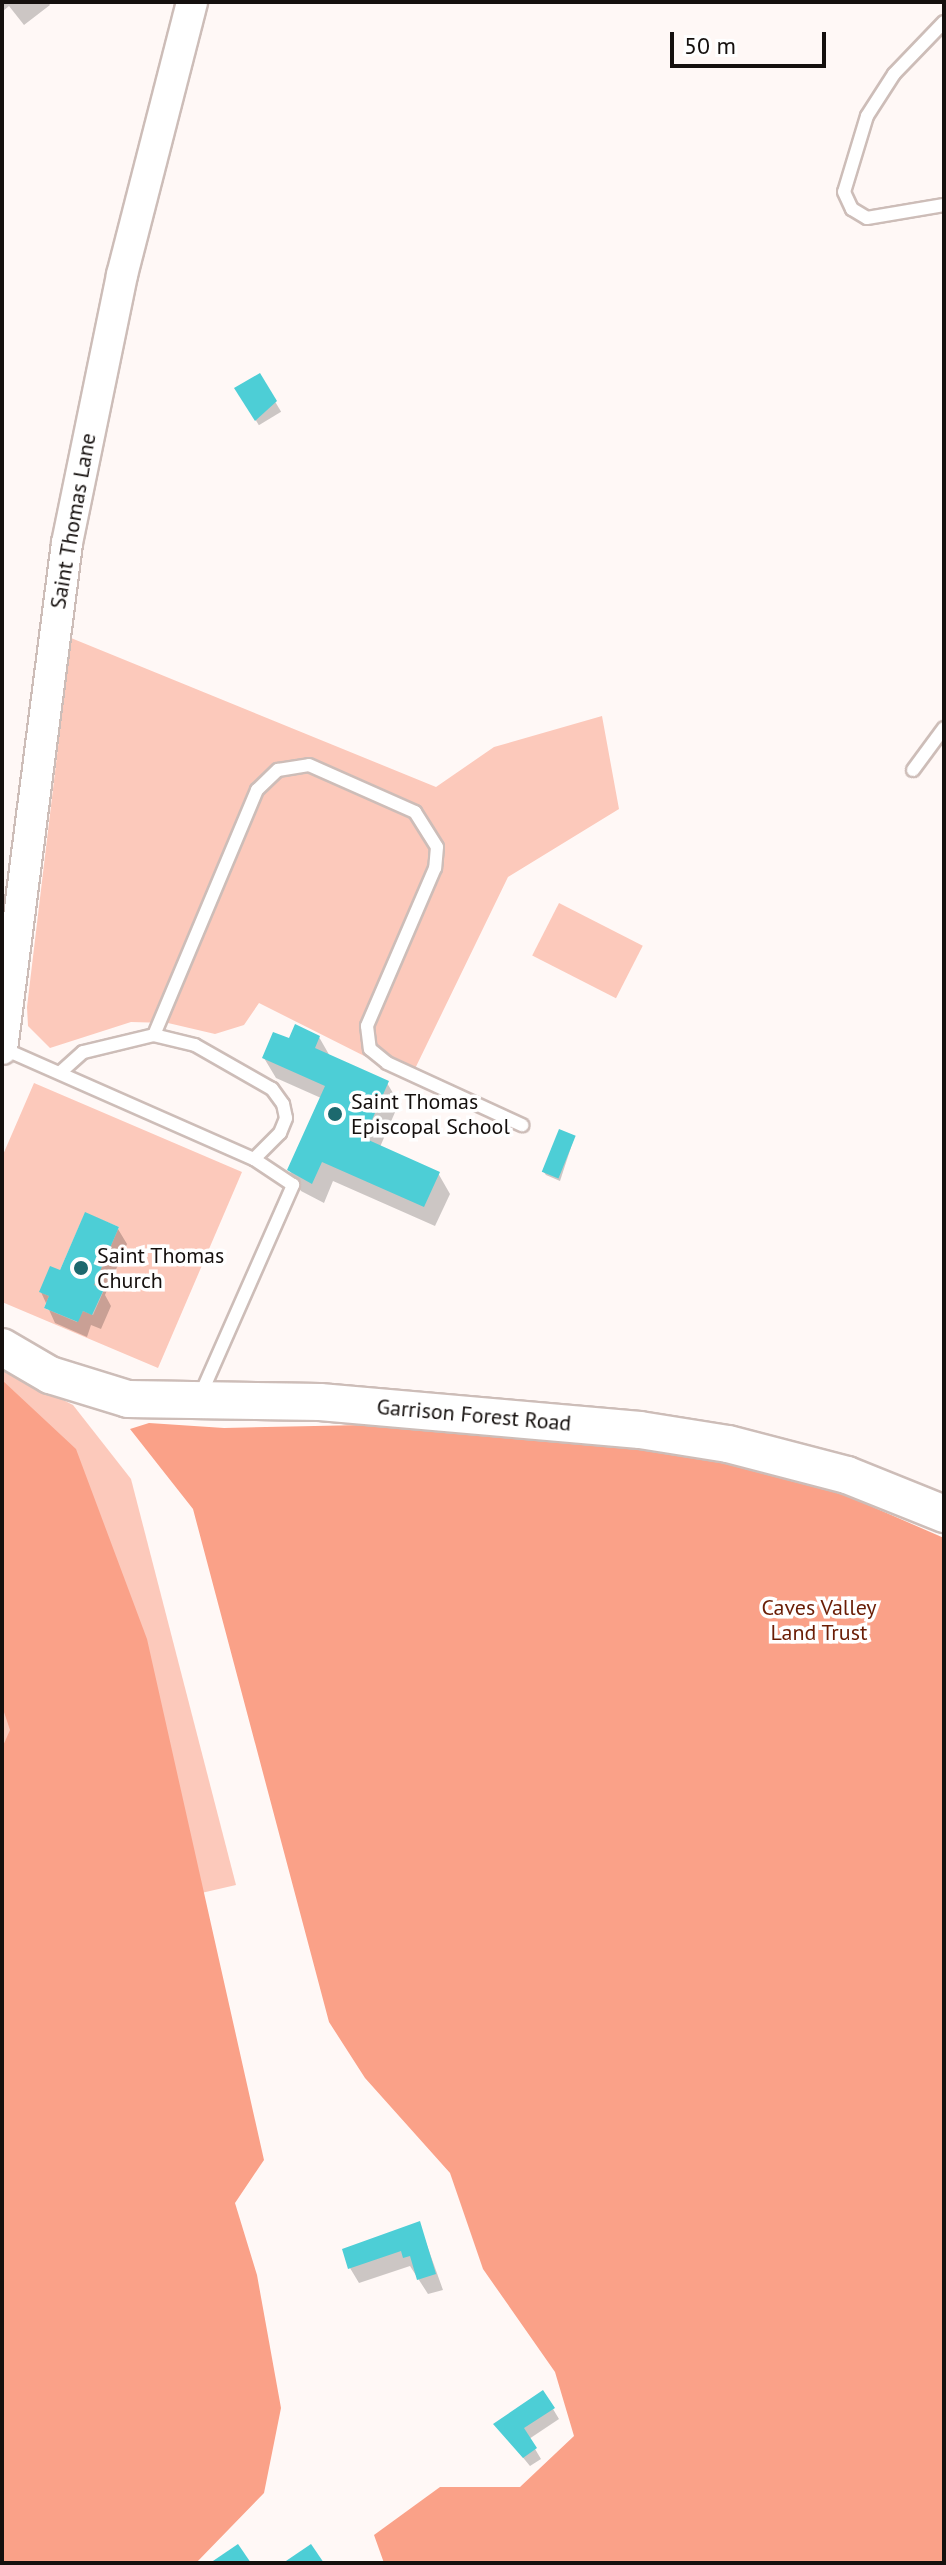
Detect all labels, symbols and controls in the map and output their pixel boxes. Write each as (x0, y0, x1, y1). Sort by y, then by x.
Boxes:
scale bar (674, 16, 830, 66)
text: 50 m (684, 30, 736, 61)
street label: Saint Thomas Lane (44, 431, 102, 611)
place label: Saint Thomas Episcopal School (351, 1088, 510, 1140)
marker: Saint Thomas Episcopal School (326, 1105, 344, 1123)
place label: Saint Thomas Church (97, 1242, 225, 1294)
marker: Saint Thomas Church (72, 1259, 90, 1277)
street label: Garrison Forest Road (376, 1393, 572, 1437)
park label: Caves Valley Land Trust (761, 1594, 877, 1646)

